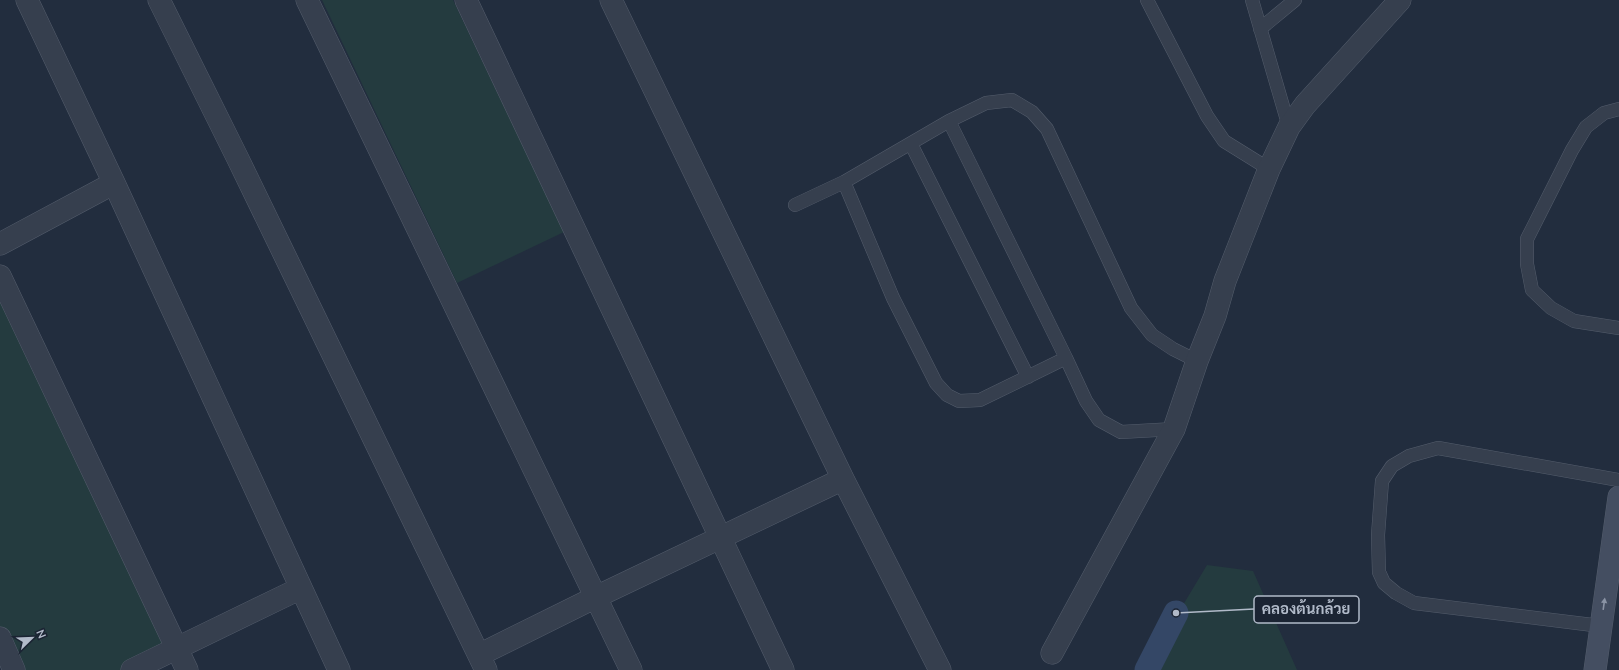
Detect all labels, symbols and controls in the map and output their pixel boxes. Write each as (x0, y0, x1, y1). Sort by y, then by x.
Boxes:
callout: คลองต้นกล้วย (1254, 596, 1359, 623)
one-way arrow (1601, 598, 1607, 610)
text: คลองต้นกล้วย (1262, 599, 1350, 619)
north arrow (12, 618, 52, 658)
text: N (32, 628, 49, 641)

